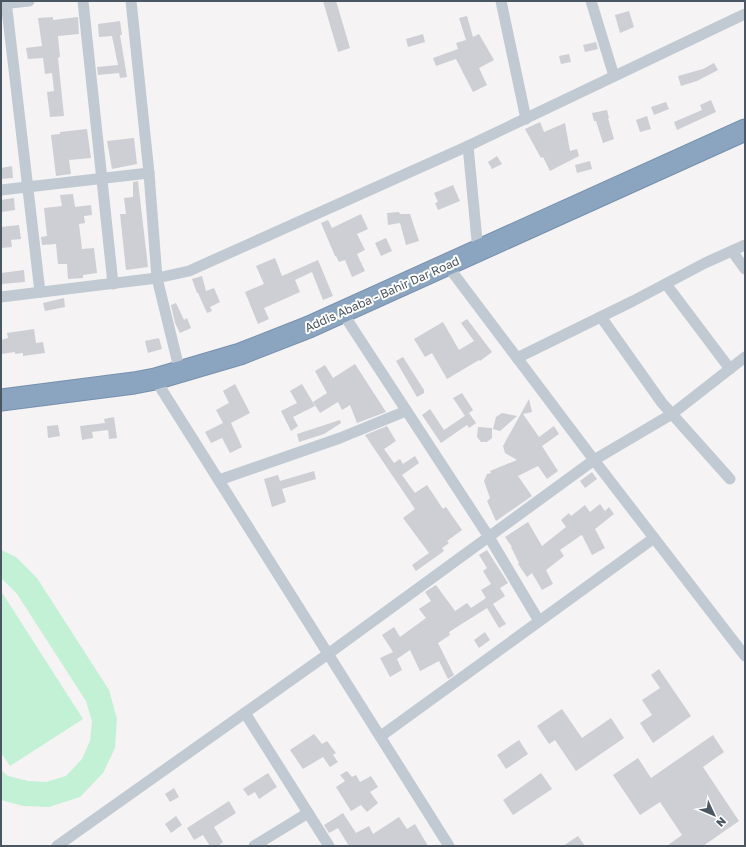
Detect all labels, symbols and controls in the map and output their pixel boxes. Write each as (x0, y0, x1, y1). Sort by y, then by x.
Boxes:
street label: Addis Ababa - Bahir Dar Road (302, 253, 462, 335)
north arrow (694, 795, 734, 835)
text: N (714, 815, 729, 830)

